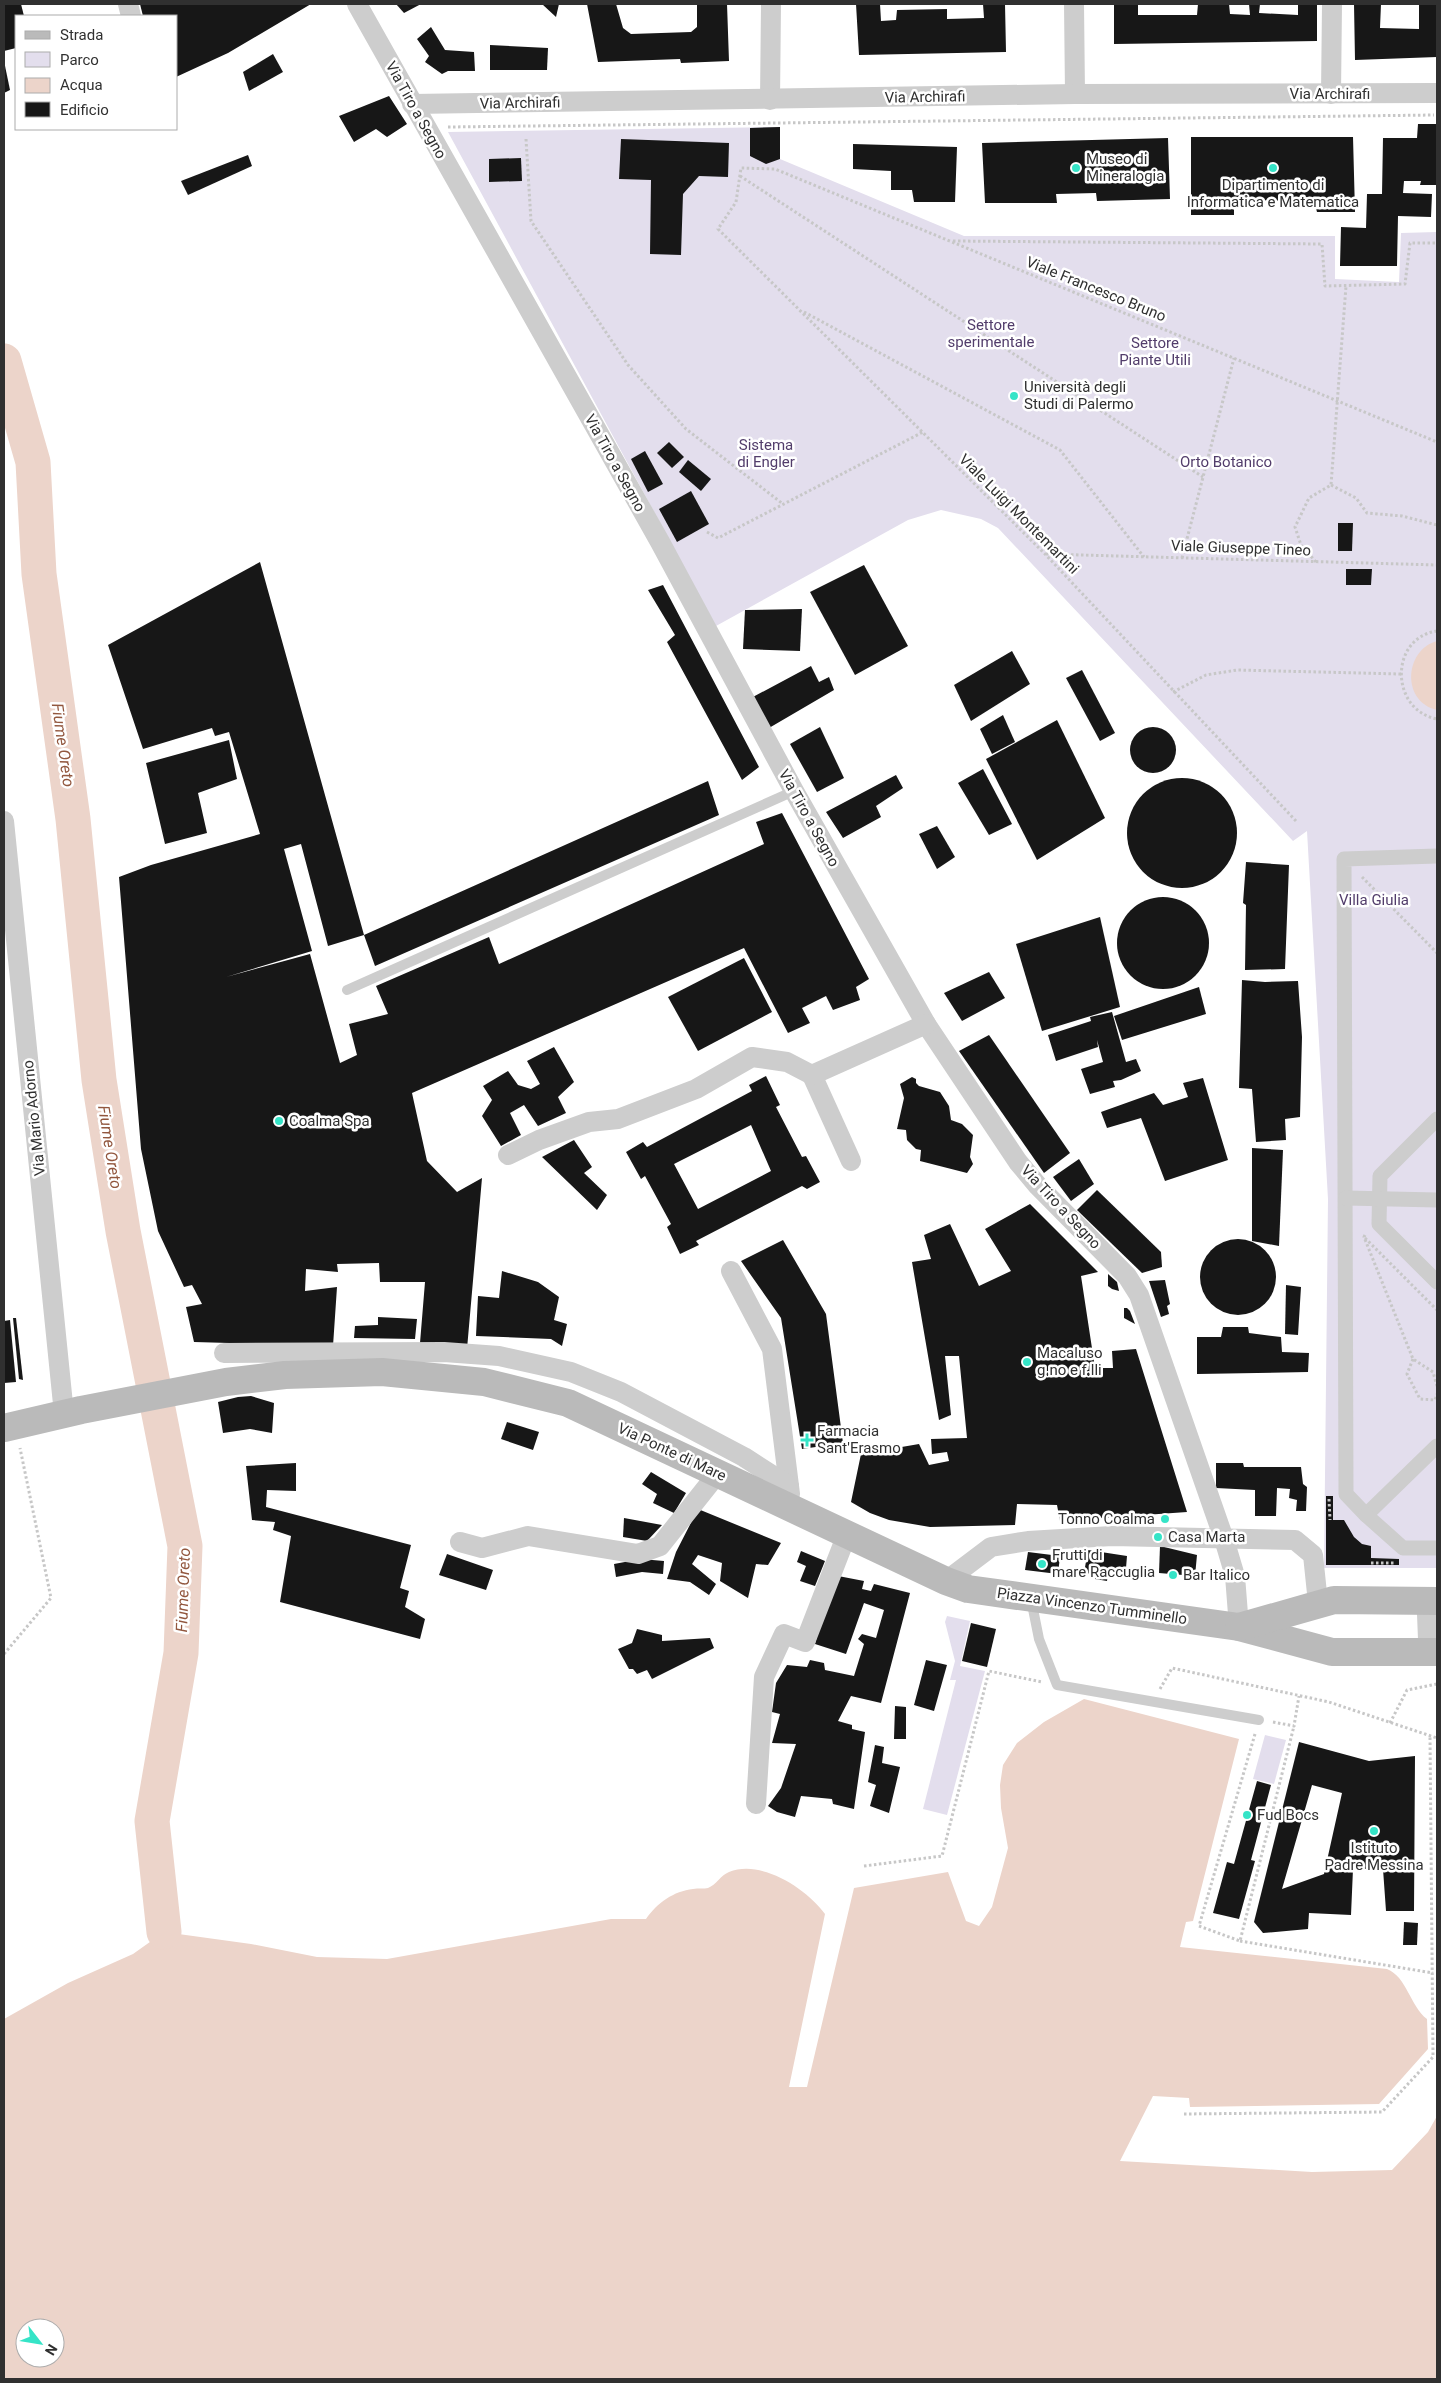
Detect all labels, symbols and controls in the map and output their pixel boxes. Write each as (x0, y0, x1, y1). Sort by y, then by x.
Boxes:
legend (15, 15, 178, 130)
text: Strada (60, 26, 103, 44)
text: Parco (60, 51, 99, 69)
street label: Via Tiro a Segno (382, 58, 450, 162)
text: Acqua (60, 76, 103, 94)
street label: Via Archirafi (1290, 85, 1370, 103)
street label: Via Archirafi (884, 87, 966, 107)
street label: Via Archirafi (479, 93, 561, 113)
text: Edificio (60, 101, 109, 119)
place label: Museo di Mineralogia (1086, 150, 1164, 185)
marker: Museo di Mineralogia (1070, 162, 1082, 174)
marker: Dipartimento di Informatica e Matematica (1267, 162, 1279, 174)
place label: Dipartimento di Informatica e Matematica (1187, 176, 1359, 211)
street label: Viale Francesco Bruno (1023, 253, 1169, 325)
park label: Settore sperimentale (948, 316, 1034, 351)
park label: Settore Piante Utili (1119, 334, 1191, 369)
place label: Università degli Studi di Palermo (1024, 378, 1134, 413)
marker: Università degli Studi di Palermo (1008, 390, 1020, 402)
street label: Via Tiro a Segno (581, 411, 649, 515)
park label: Sistema di Engler (737, 436, 795, 471)
street label: Viale Luigi Montemartini (955, 450, 1083, 578)
park label: Orto Botanico (1180, 453, 1272, 471)
street label: Viale Giuseppe Tineo (1171, 537, 1311, 559)
water label: Fiume Oreto (48, 702, 78, 788)
street label: Via Tiro a Segno (775, 766, 843, 870)
park label: Villa Giulia (1339, 891, 1409, 909)
street label: Via Mario Adorno (19, 1059, 49, 1177)
water label: Fiume Oreto (94, 1104, 126, 1190)
place label: Coalma Spa (289, 1112, 370, 1130)
marker: Coalma Spa (273, 1115, 285, 1127)
street label: Via Tiro a Segno (1017, 1161, 1105, 1253)
place label: Macaluso g.no e f.lli (1037, 1344, 1102, 1379)
marker: Macaluso g.no e f.lli (1021, 1356, 1033, 1368)
street label: Via Ponte di Mare (615, 1419, 729, 1485)
place label: Farmacia Sant'Erasmo (817, 1422, 901, 1457)
marker: Farmacia Sant'Erasmo (801, 1434, 813, 1446)
place label: Tonno Coalma (1058, 1510, 1155, 1528)
marker: Tonno Coalma (1159, 1513, 1171, 1525)
place label: Casa Marta (1168, 1528, 1245, 1546)
marker: Casa Marta (1152, 1531, 1164, 1543)
place label: Frutti di mare Raccuglia (1052, 1546, 1155, 1581)
water label: Fiume Oreto (172, 1547, 194, 1633)
marker: Frutti di mare Raccuglia (1036, 1558, 1048, 1570)
place label: Bar Italico (1183, 1566, 1250, 1584)
marker: Bar Italico (1167, 1569, 1179, 1581)
street label: Piazza Vincenzo Tumminello (996, 1584, 1188, 1628)
place label: Fud Bocs (1257, 1806, 1319, 1824)
marker: Fud Bocs (1241, 1809, 1253, 1821)
marker: Istituto Padre Messina (1368, 1825, 1380, 1837)
place label: Istituto Padre Messina (1324, 1839, 1424, 1874)
north arrow (15, 2318, 65, 2368)
text: N (42, 2341, 61, 2358)

